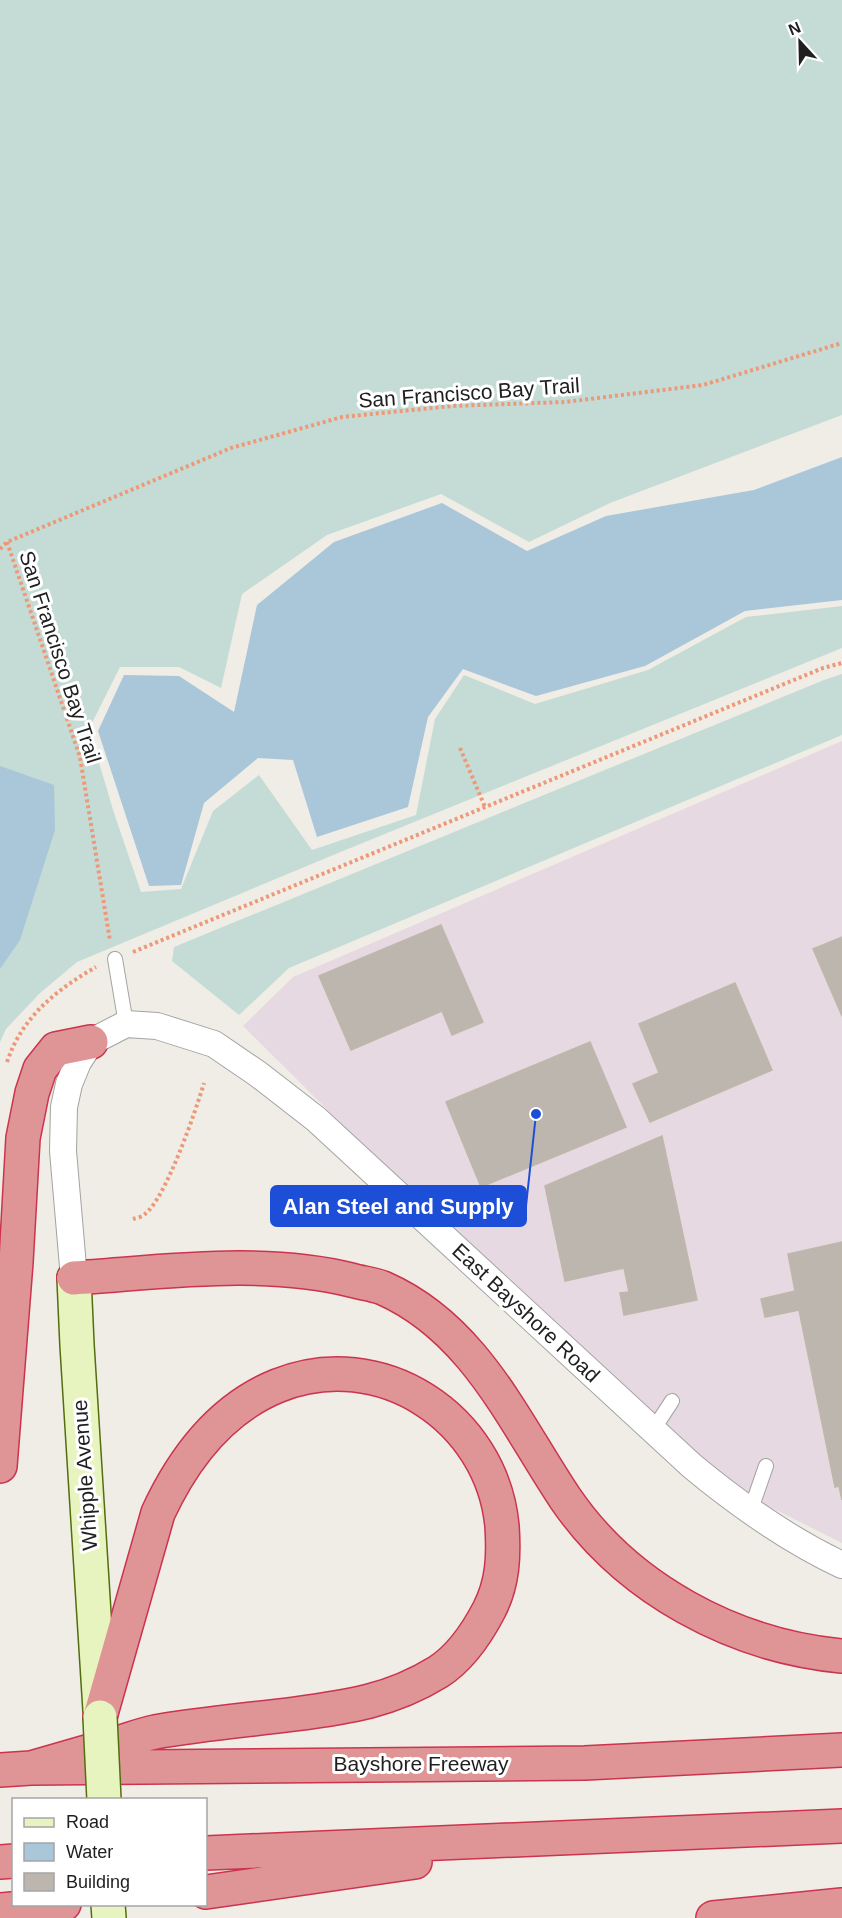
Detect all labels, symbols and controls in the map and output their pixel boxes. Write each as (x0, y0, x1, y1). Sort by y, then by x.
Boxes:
north arrow (770, 12, 830, 72)
text: N (786, 19, 803, 39)
street label: San Francisco Bay Trail (358, 373, 580, 412)
street label: San Francisco Bay Trail (15, 548, 106, 766)
callout: Alan Steel and Supply (271, 1186, 526, 1226)
text: Alan Steel and Supply (282, 1194, 514, 1219)
street label: East Bayshore Road (448, 1239, 605, 1387)
street label: Whipple Avenue (68, 1399, 101, 1551)
street label: Bayshore Freeway (333, 1752, 509, 1775)
legend (12, 1798, 207, 1906)
text: Road (66, 1812, 109, 1832)
text: Water (66, 1842, 113, 1862)
text: Building (66, 1872, 130, 1892)

